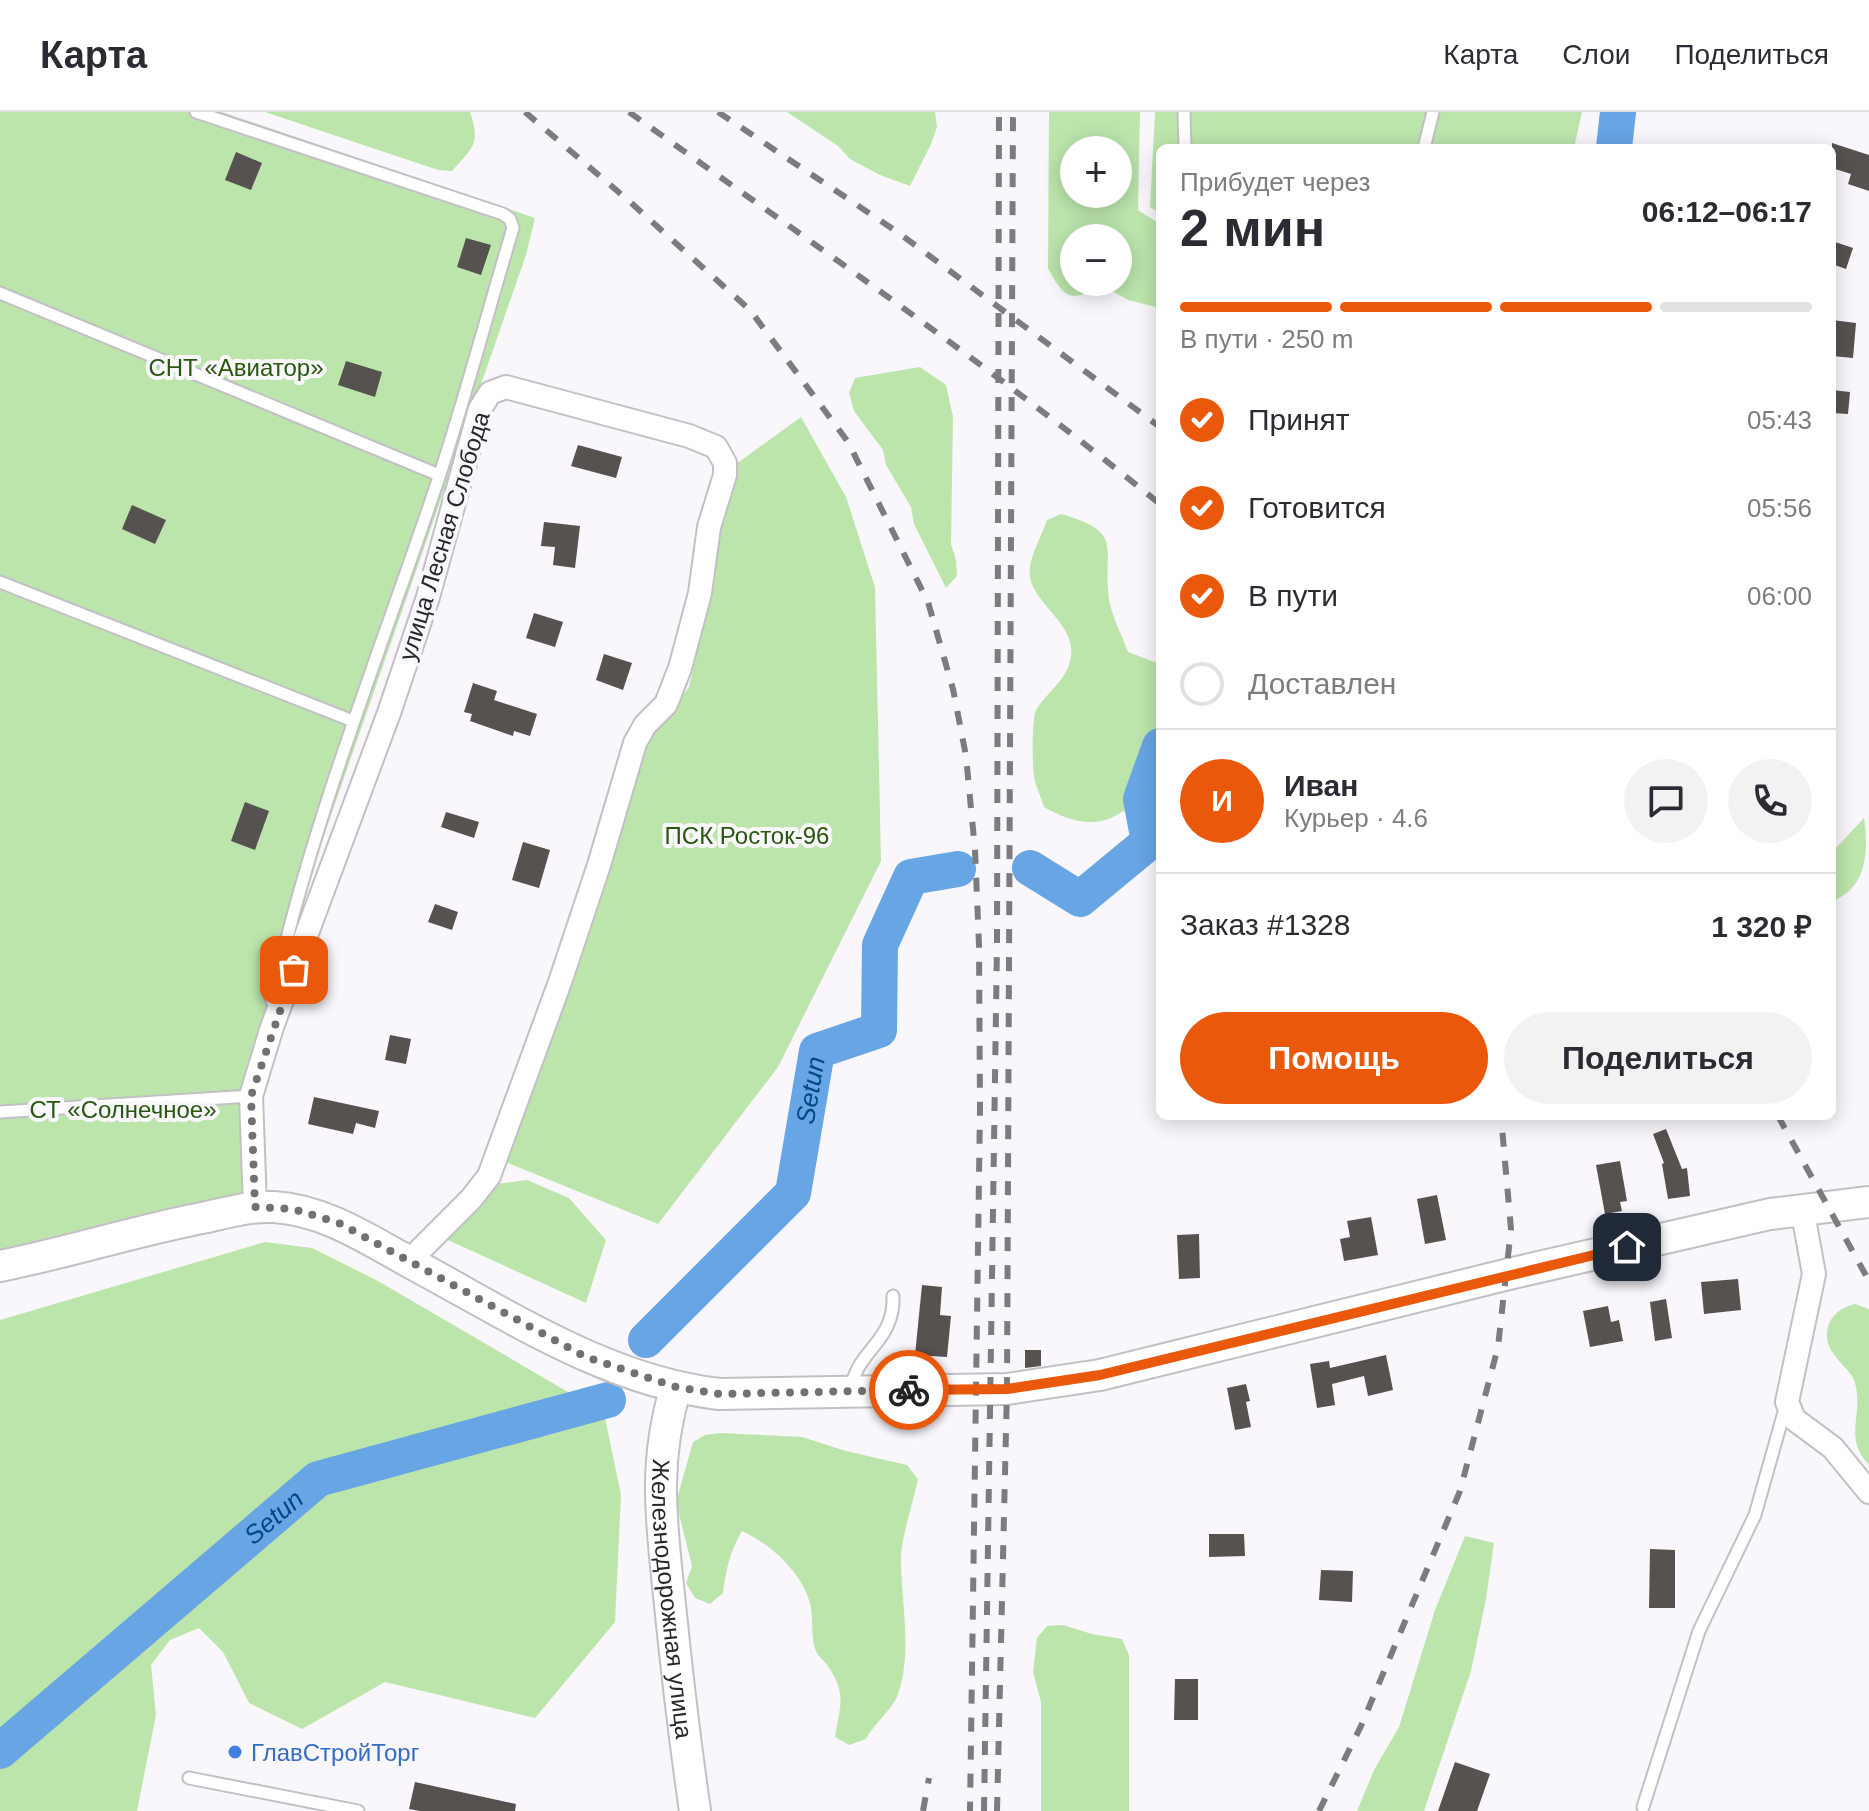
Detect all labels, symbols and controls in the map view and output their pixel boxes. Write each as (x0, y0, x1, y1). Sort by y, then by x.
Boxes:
text: Карта (40, 34, 147, 76)
text: Карта (1443, 39, 1518, 70)
text: Слои (1562, 39, 1630, 70)
text: Поделиться (1674, 39, 1829, 70)
map controls (1060, 136, 1132, 296)
button: + (1060, 136, 1132, 208)
text: Прибудет через (1180, 167, 1370, 197)
text: 06:12–06:17 (1642, 195, 1812, 228)
text: 2 мин (1180, 199, 1325, 257)
button: − (1060, 224, 1132, 296)
text: В пути · 250 m (1180, 324, 1353, 354)
park label: СНТ «Авиатор» (148, 354, 324, 381)
icon: check (1180, 398, 1224, 442)
text: Принят (1248, 403, 1350, 436)
text: 05:43 (1747, 405, 1812, 435)
street label: улица Лесная Слобода (393, 408, 495, 664)
icon: check (1180, 486, 1224, 530)
text: Готовится (1248, 491, 1386, 524)
text: 05:56 (1747, 493, 1812, 523)
icon: check (1180, 574, 1224, 618)
text: В пути (1248, 579, 1338, 612)
text: 06:00 (1747, 581, 1812, 611)
text: Доставлен (1248, 667, 1396, 700)
button: chat (1624, 759, 1708, 843)
button: phone (1728, 759, 1812, 843)
text: Иван (1284, 769, 1358, 802)
text: И (1211, 784, 1233, 817)
text: Курьер · 4.6 (1284, 803, 1428, 833)
park label: ПСК Росток-96 (665, 822, 829, 849)
text: Заказ #1328 (1180, 908, 1350, 941)
text: 1 320 ₽ (1711, 910, 1812, 943)
pin (260, 936, 328, 1004)
icon: bag (272, 948, 316, 992)
button: Помощь (1180, 1012, 1488, 1104)
button: Поделиться (1504, 1012, 1812, 1104)
water label: Setun (790, 1054, 831, 1126)
park label: СТ «Солнечное» (30, 1096, 216, 1123)
pin (1593, 1213, 1661, 1281)
icon: home (1605, 1225, 1649, 1269)
courier (869, 1350, 949, 1430)
icon: bike (887, 1368, 931, 1412)
street label: Железнодорожная улица (647, 1459, 699, 1741)
water label: Setun (238, 1484, 309, 1550)
place label: ГлавСтройТорг (251, 1739, 420, 1766)
marker: ГлавСтройТорг (226, 1743, 244, 1761)

